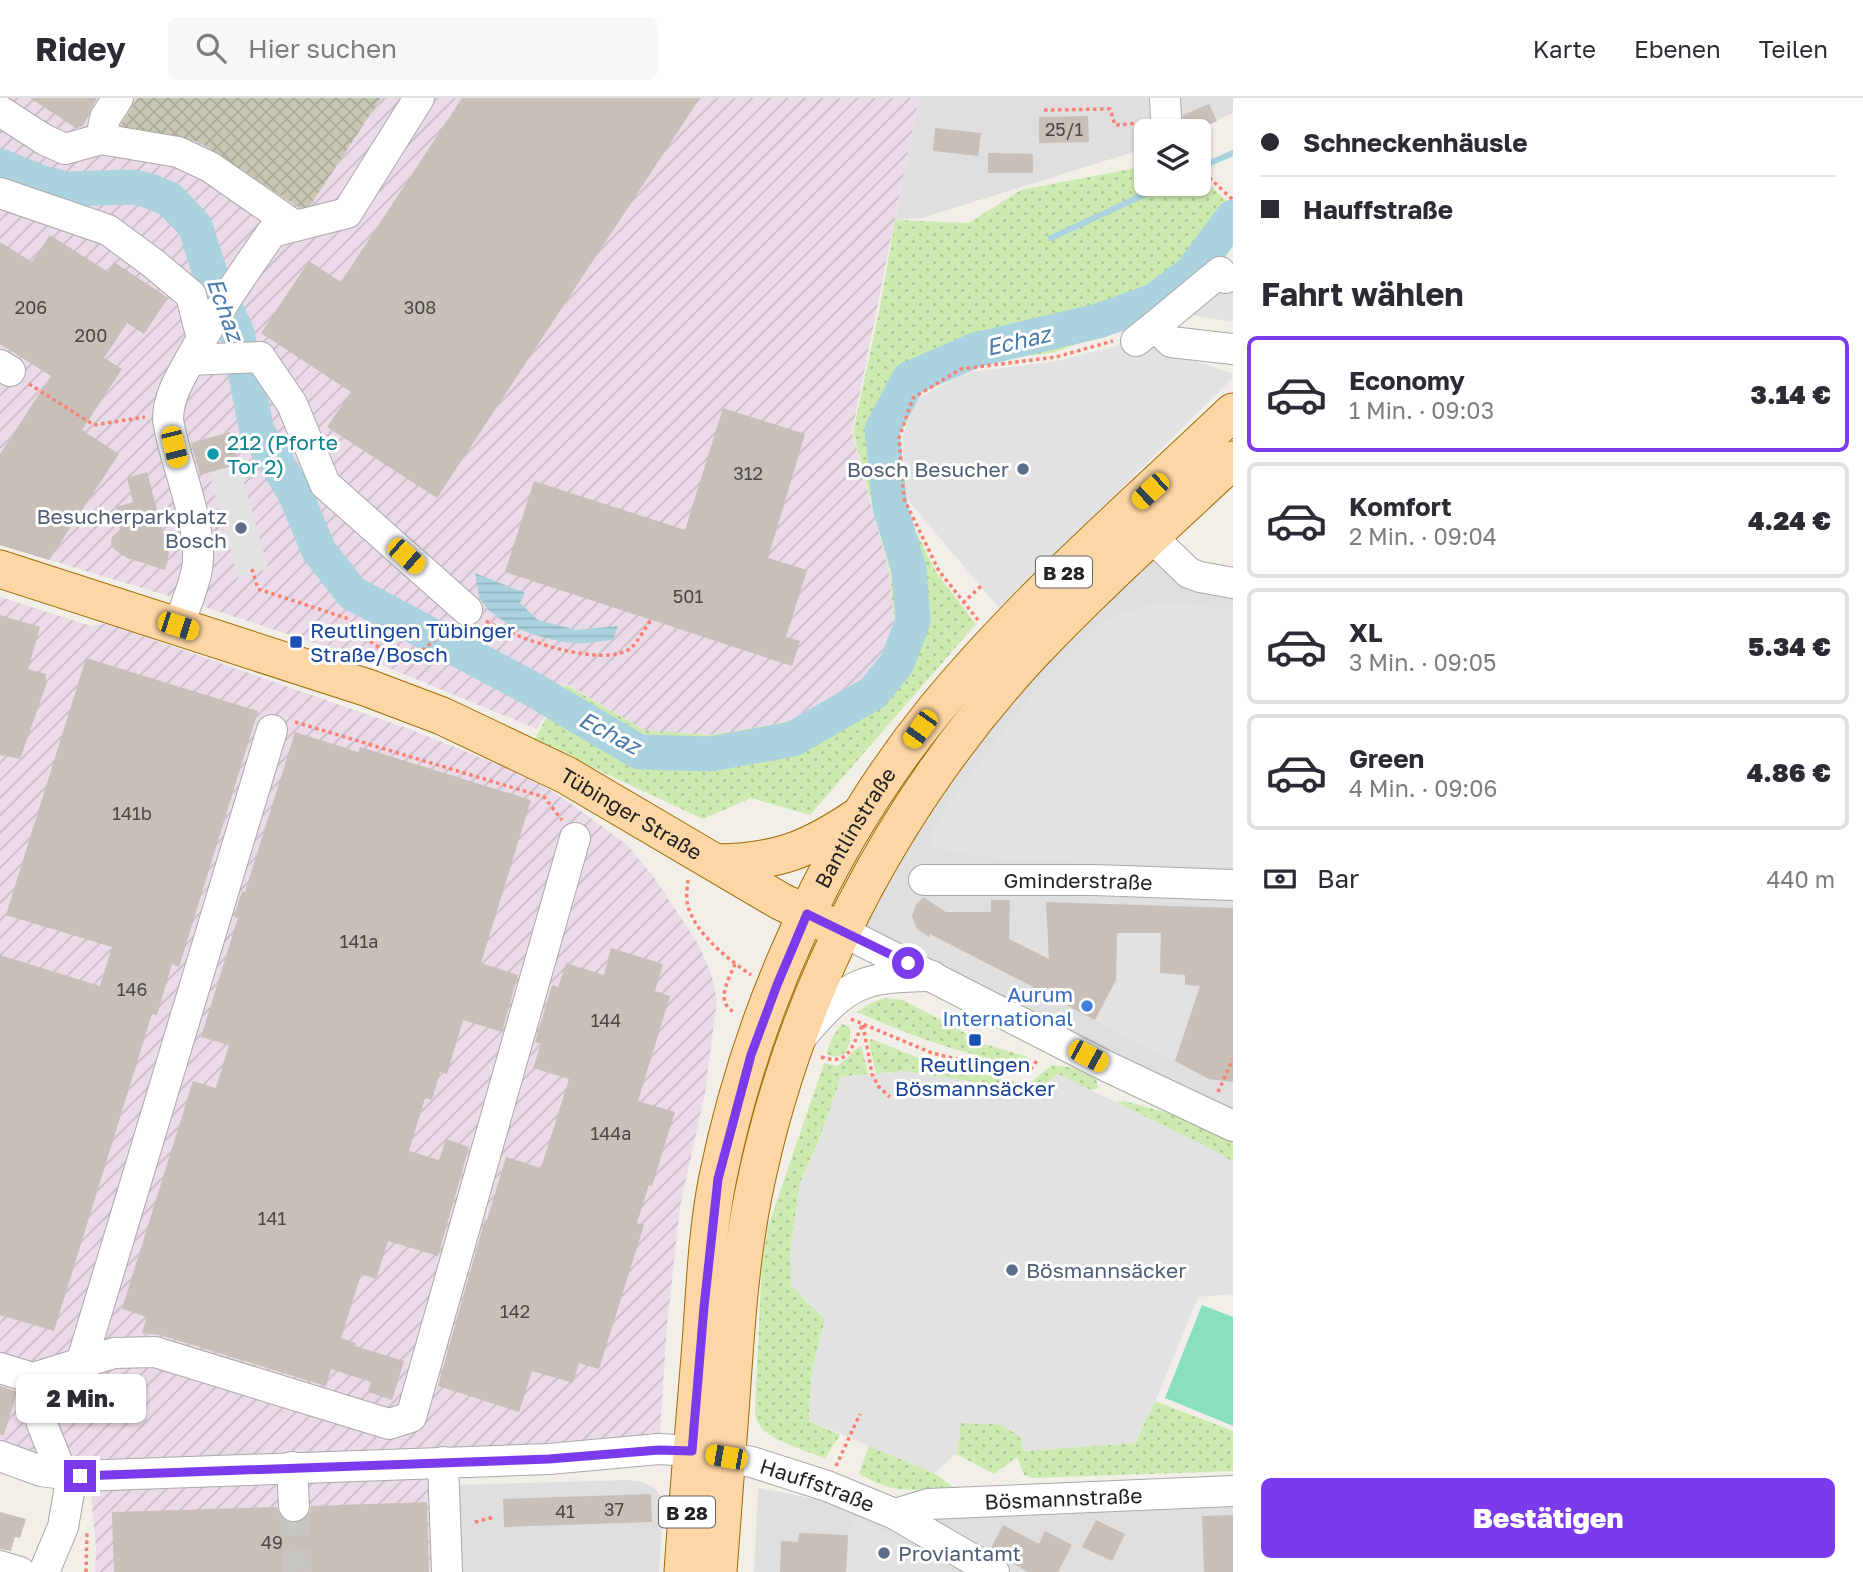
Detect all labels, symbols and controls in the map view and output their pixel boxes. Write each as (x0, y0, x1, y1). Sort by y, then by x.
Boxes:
search box (168, 17, 658, 80)
text: Ridey (35, 29, 126, 68)
icon: search (192, 29, 230, 67)
text: Hier suchen (248, 33, 397, 64)
text: Karte (1533, 34, 1596, 63)
text: Ebenen (1634, 34, 1721, 63)
text: Teilen (1759, 34, 1828, 63)
house number: 25/1 (1045, 118, 1083, 140)
map controls (1134, 119, 1211, 196)
button: layers (1134, 119, 1211, 196)
text: Schneckenhäusle (1303, 127, 1528, 158)
text: Hauffstraße (1303, 194, 1453, 225)
water label: Echaz (202, 274, 251, 347)
text: Fahrt wählen (1261, 275, 1464, 313)
house number: 206 (15, 296, 47, 318)
house number: 308 (404, 296, 436, 318)
water label: Echaz (983, 319, 1055, 361)
house number: 200 (75, 324, 107, 346)
icon: car (1265, 363, 1328, 426)
text: Economy (1349, 365, 1465, 396)
text: 3.14 € (1751, 379, 1831, 410)
text: 1 Min. · 09:03 (1349, 396, 1494, 424)
car (159, 424, 190, 470)
place label: 212 (Pforte Tor 2) (227, 429, 338, 479)
marker: 212 (Pforte Tor 2) (205, 446, 221, 462)
place label: Bosch Besucher (847, 456, 1009, 482)
marker: Bosch Besucher (1015, 461, 1031, 477)
house number: 312 (733, 462, 763, 484)
car (1128, 469, 1173, 513)
icon: car (1265, 489, 1328, 552)
text: Komfort (1349, 491, 1452, 522)
place label: Besucherparkplatz Bosch (37, 503, 227, 553)
text: 4.24 € (1748, 505, 1831, 536)
marker: Besucherparkplatz Bosch (233, 520, 249, 536)
text: 2 Min. · 09:04 (1349, 522, 1497, 550)
car (384, 534, 429, 578)
road number: B 28 (1036, 556, 1092, 587)
house number: 501 (673, 585, 703, 607)
car (155, 610, 202, 642)
icon: car (1265, 615, 1328, 678)
place label: Reutlingen Tübinger Straße/Bosch (310, 617, 515, 667)
text: XL (1349, 617, 1383, 648)
text: 5.34 € (1748, 631, 1831, 662)
marker: Reutlingen Tübinger Straße/Bosch (288, 634, 304, 650)
text: 3 Min. · 09:05 (1349, 648, 1496, 676)
water label: Echaz (575, 704, 647, 761)
car (900, 706, 941, 752)
icon: car (1265, 741, 1328, 804)
text: Green (1349, 743, 1424, 774)
text: 4.86 € (1747, 757, 1831, 788)
street label: Tübinger Straße (556, 762, 707, 865)
street label: Bantlinstraße (809, 762, 901, 892)
text: 4 Min. · 09:06 (1349, 774, 1497, 802)
house number: 141b (112, 802, 152, 824)
icon: cash (1261, 860, 1299, 898)
text: Bar (1317, 863, 1359, 894)
text: 440 m (1767, 865, 1835, 893)
street label: Gminderstraße (1003, 867, 1153, 895)
house number: 141a (340, 930, 378, 952)
route start (892, 947, 924, 979)
house number: 146 (117, 978, 147, 1000)
place label: Aurum International (942, 981, 1073, 1031)
marker: Aurum International (1079, 998, 1095, 1014)
house number: 144 (591, 1009, 621, 1031)
marker: Reutlingen Bösmannsäcker (967, 1032, 983, 1048)
car (1065, 1037, 1112, 1075)
place label: Reutlingen Bösmannsäcker (895, 1051, 1055, 1101)
house number: 144a (591, 1122, 631, 1144)
house number: 141 (258, 1207, 286, 1229)
place label: Bösmannsäcker (1026, 1257, 1186, 1283)
marker: Bösmannsäcker (1004, 1262, 1020, 1278)
house number: 142 (500, 1300, 530, 1322)
callout: 2 Min. (15, 1374, 145, 1424)
text: 2 Min. (47, 1384, 115, 1412)
car (704, 1443, 749, 1471)
street label: Hauffstraße (757, 1452, 879, 1517)
route end (64, 1460, 96, 1492)
button: Bestätigen (1261, 1478, 1835, 1558)
street label: Bösmannstraße (984, 1482, 1143, 1515)
road number: B 28 (659, 1496, 715, 1528)
house number: 37 (604, 1498, 624, 1520)
house number: 41 (555, 1500, 575, 1522)
house number: 49 (261, 1531, 283, 1553)
place label: Proviantamt (898, 1540, 1021, 1566)
marker: Proviantamt (876, 1545, 892, 1561)

